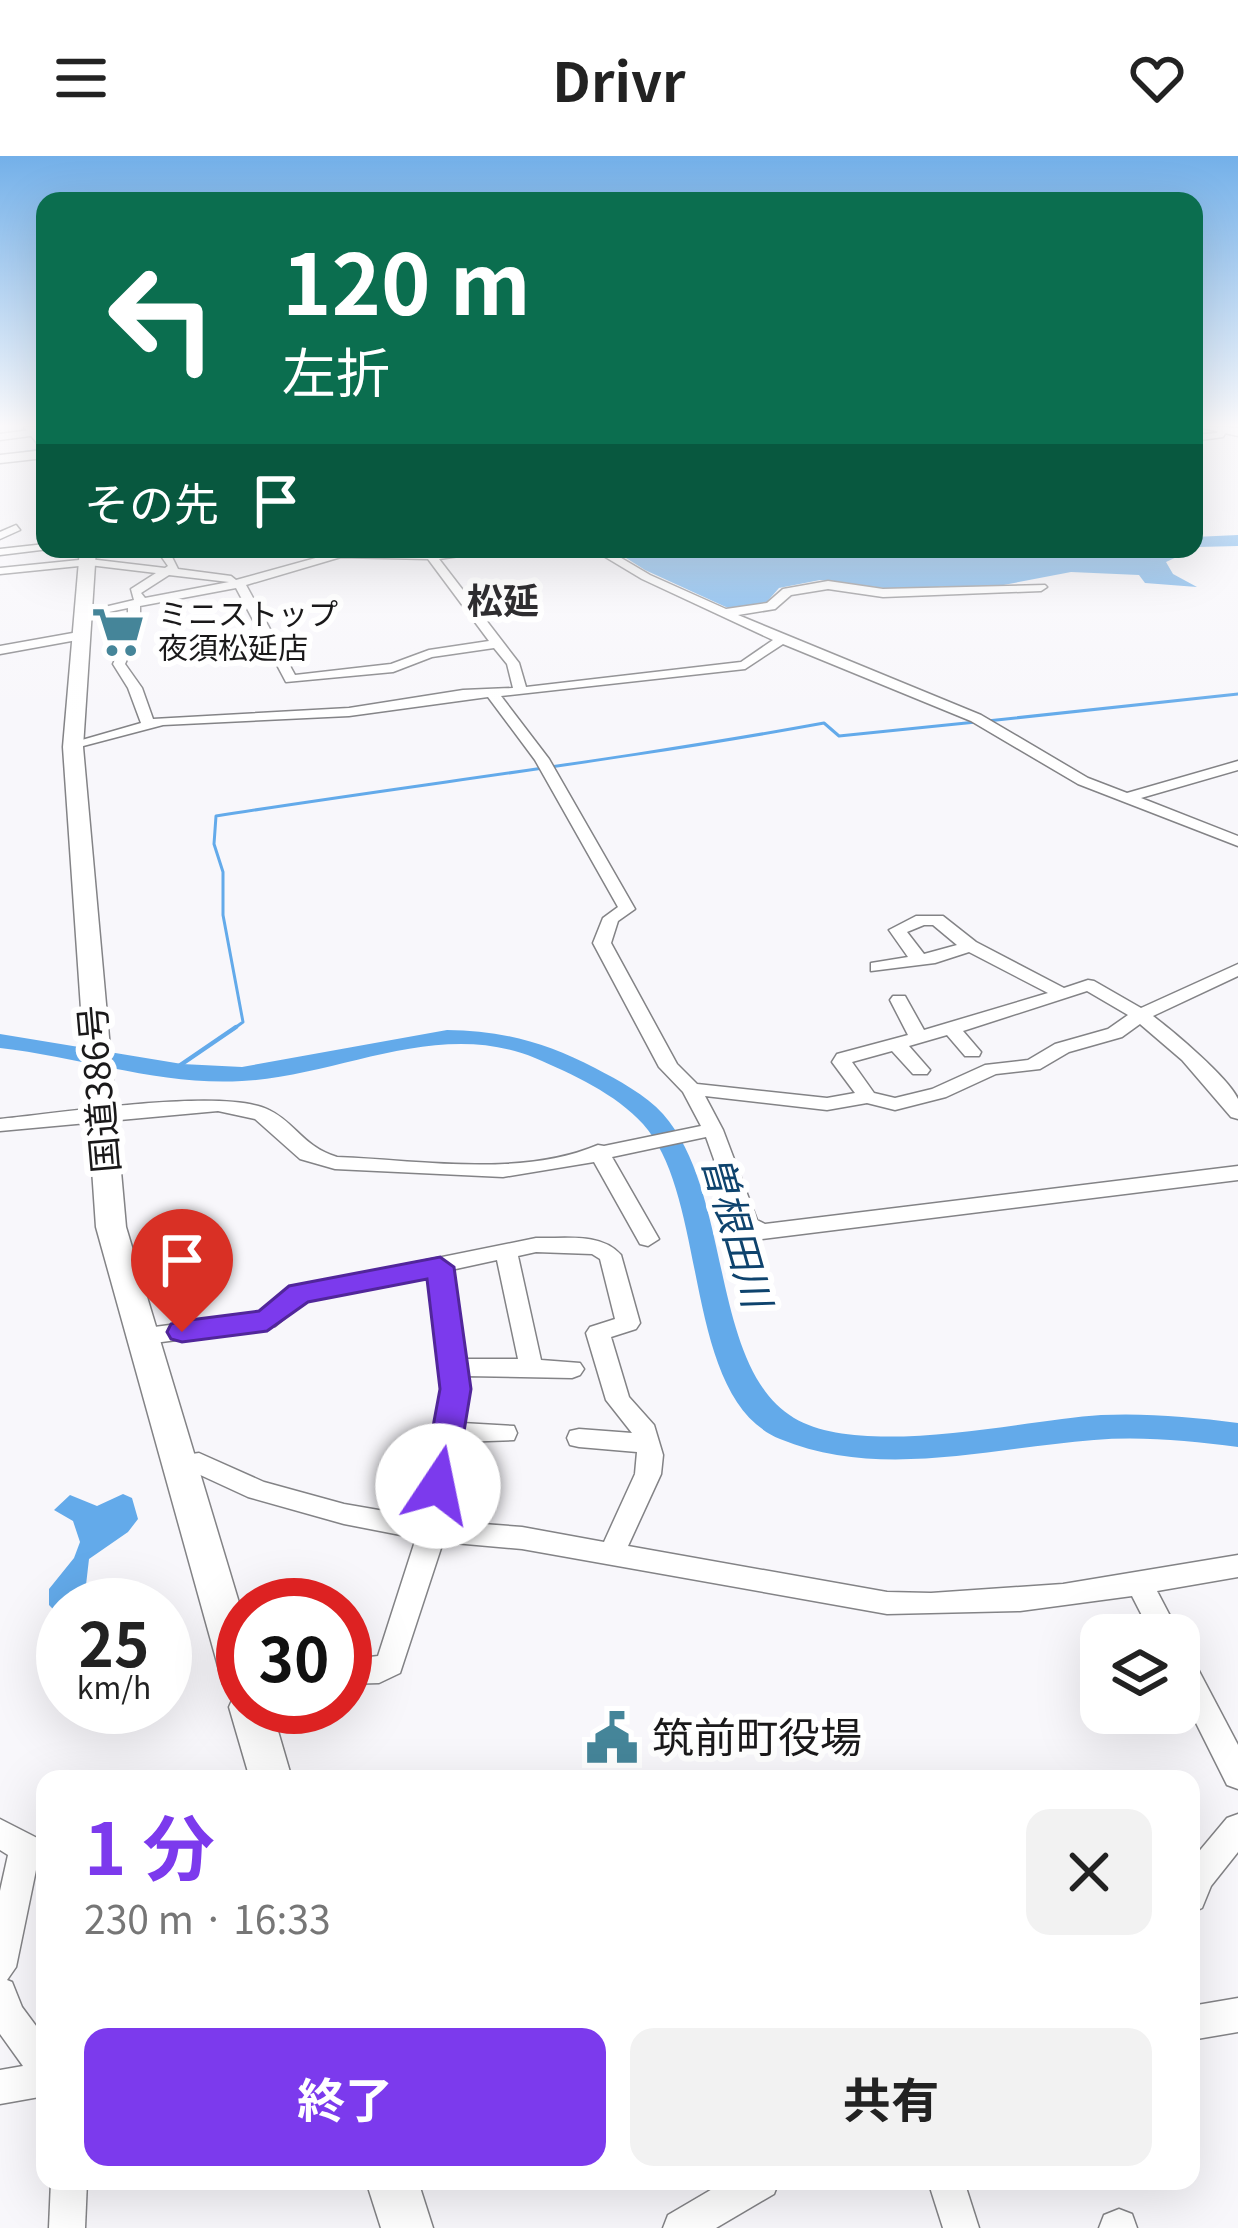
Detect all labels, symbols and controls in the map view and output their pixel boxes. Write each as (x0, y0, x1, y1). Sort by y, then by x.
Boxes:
text: Drivr (552, 39, 686, 118)
icon: menu (48, 45, 114, 111)
icon: heart (1124, 45, 1190, 111)
text: 120 m (282, 218, 531, 339)
icon: left (84, 240, 240, 396)
text: 左折 (282, 330, 390, 409)
icon: arrive (243, 468, 309, 534)
text: その先 (84, 469, 219, 534)
district label: 松延 (467, 572, 539, 624)
place label: ミニストップ 夜須松延店 (158, 590, 338, 668)
supermarket icon: ミニストップ 夜須松延店 (89, 603, 147, 661)
street label: 国道386号 (63, 1003, 129, 1175)
water label: 曽根田川 (691, 1147, 789, 1317)
pin (131, 1209, 233, 1332)
icon: arrive (149, 1227, 215, 1293)
position arrow (375, 1423, 501, 1549)
speed limit sign: 30 (216, 1578, 372, 1734)
text: 25 (79, 1597, 149, 1684)
map controls (1080, 1614, 1200, 1734)
button: layers (1080, 1614, 1200, 1734)
text: km/h (77, 1664, 151, 1708)
place label: 筑前町役場 (652, 1704, 862, 1765)
public building icon: 筑前町役場 (583, 1709, 641, 1767)
text: 1 分 (84, 1791, 215, 1896)
button: close (1026, 1809, 1152, 1935)
text: 230 m · 16:33 (84, 1889, 331, 1945)
button: 終了 (84, 2028, 606, 2166)
button: 共有 (630, 2028, 1152, 2166)

